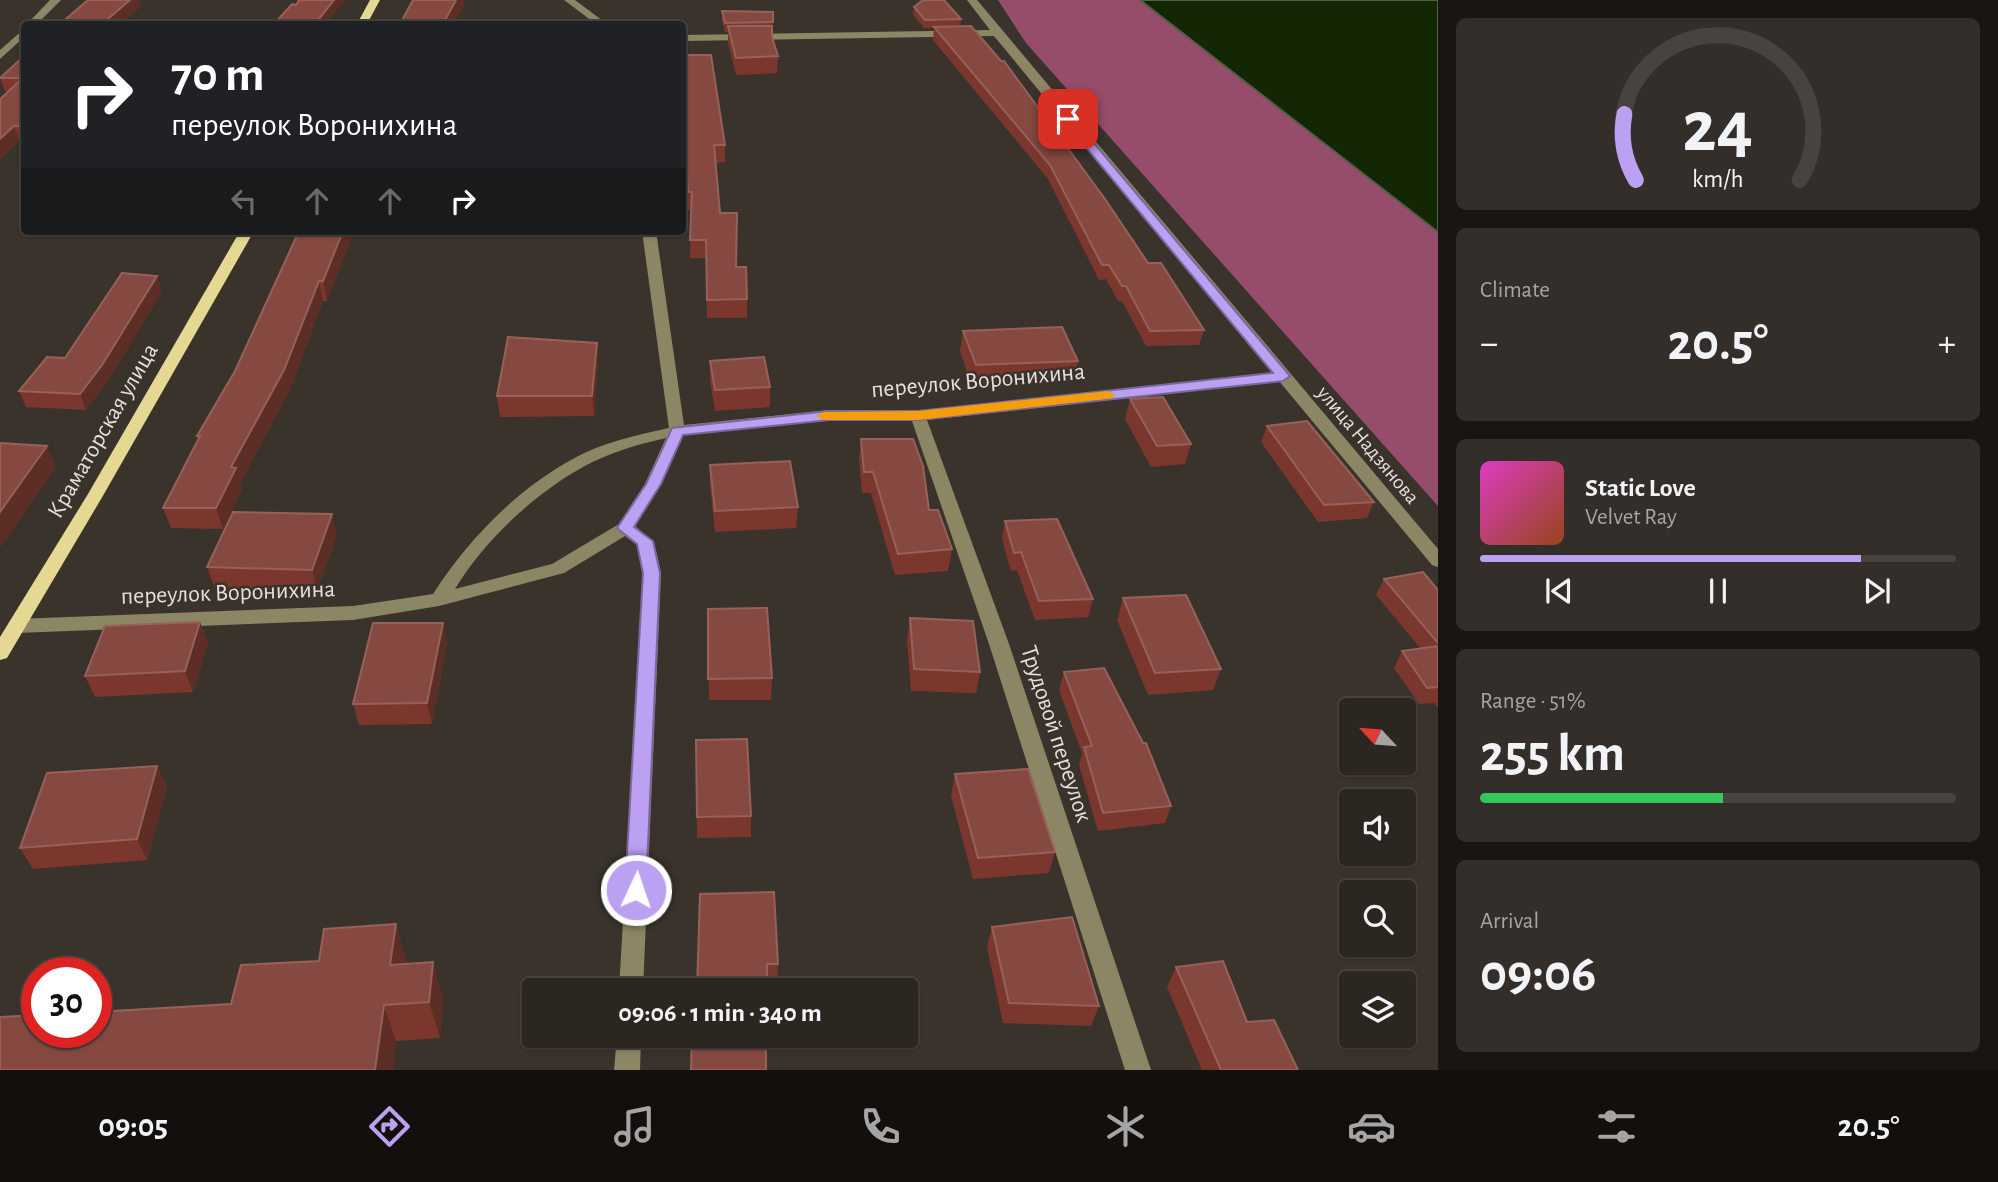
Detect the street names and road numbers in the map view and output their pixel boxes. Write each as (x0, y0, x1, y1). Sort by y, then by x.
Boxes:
street label: Краматорская улица (43, 340, 163, 522)
street label: переулок Воронихина (870, 360, 1086, 402)
street label: улица Надзянова (1312, 381, 1423, 508)
street label: переулок Воронихина (120, 577, 336, 609)
street label: Трудовой переулок (1016, 643, 1096, 825)

